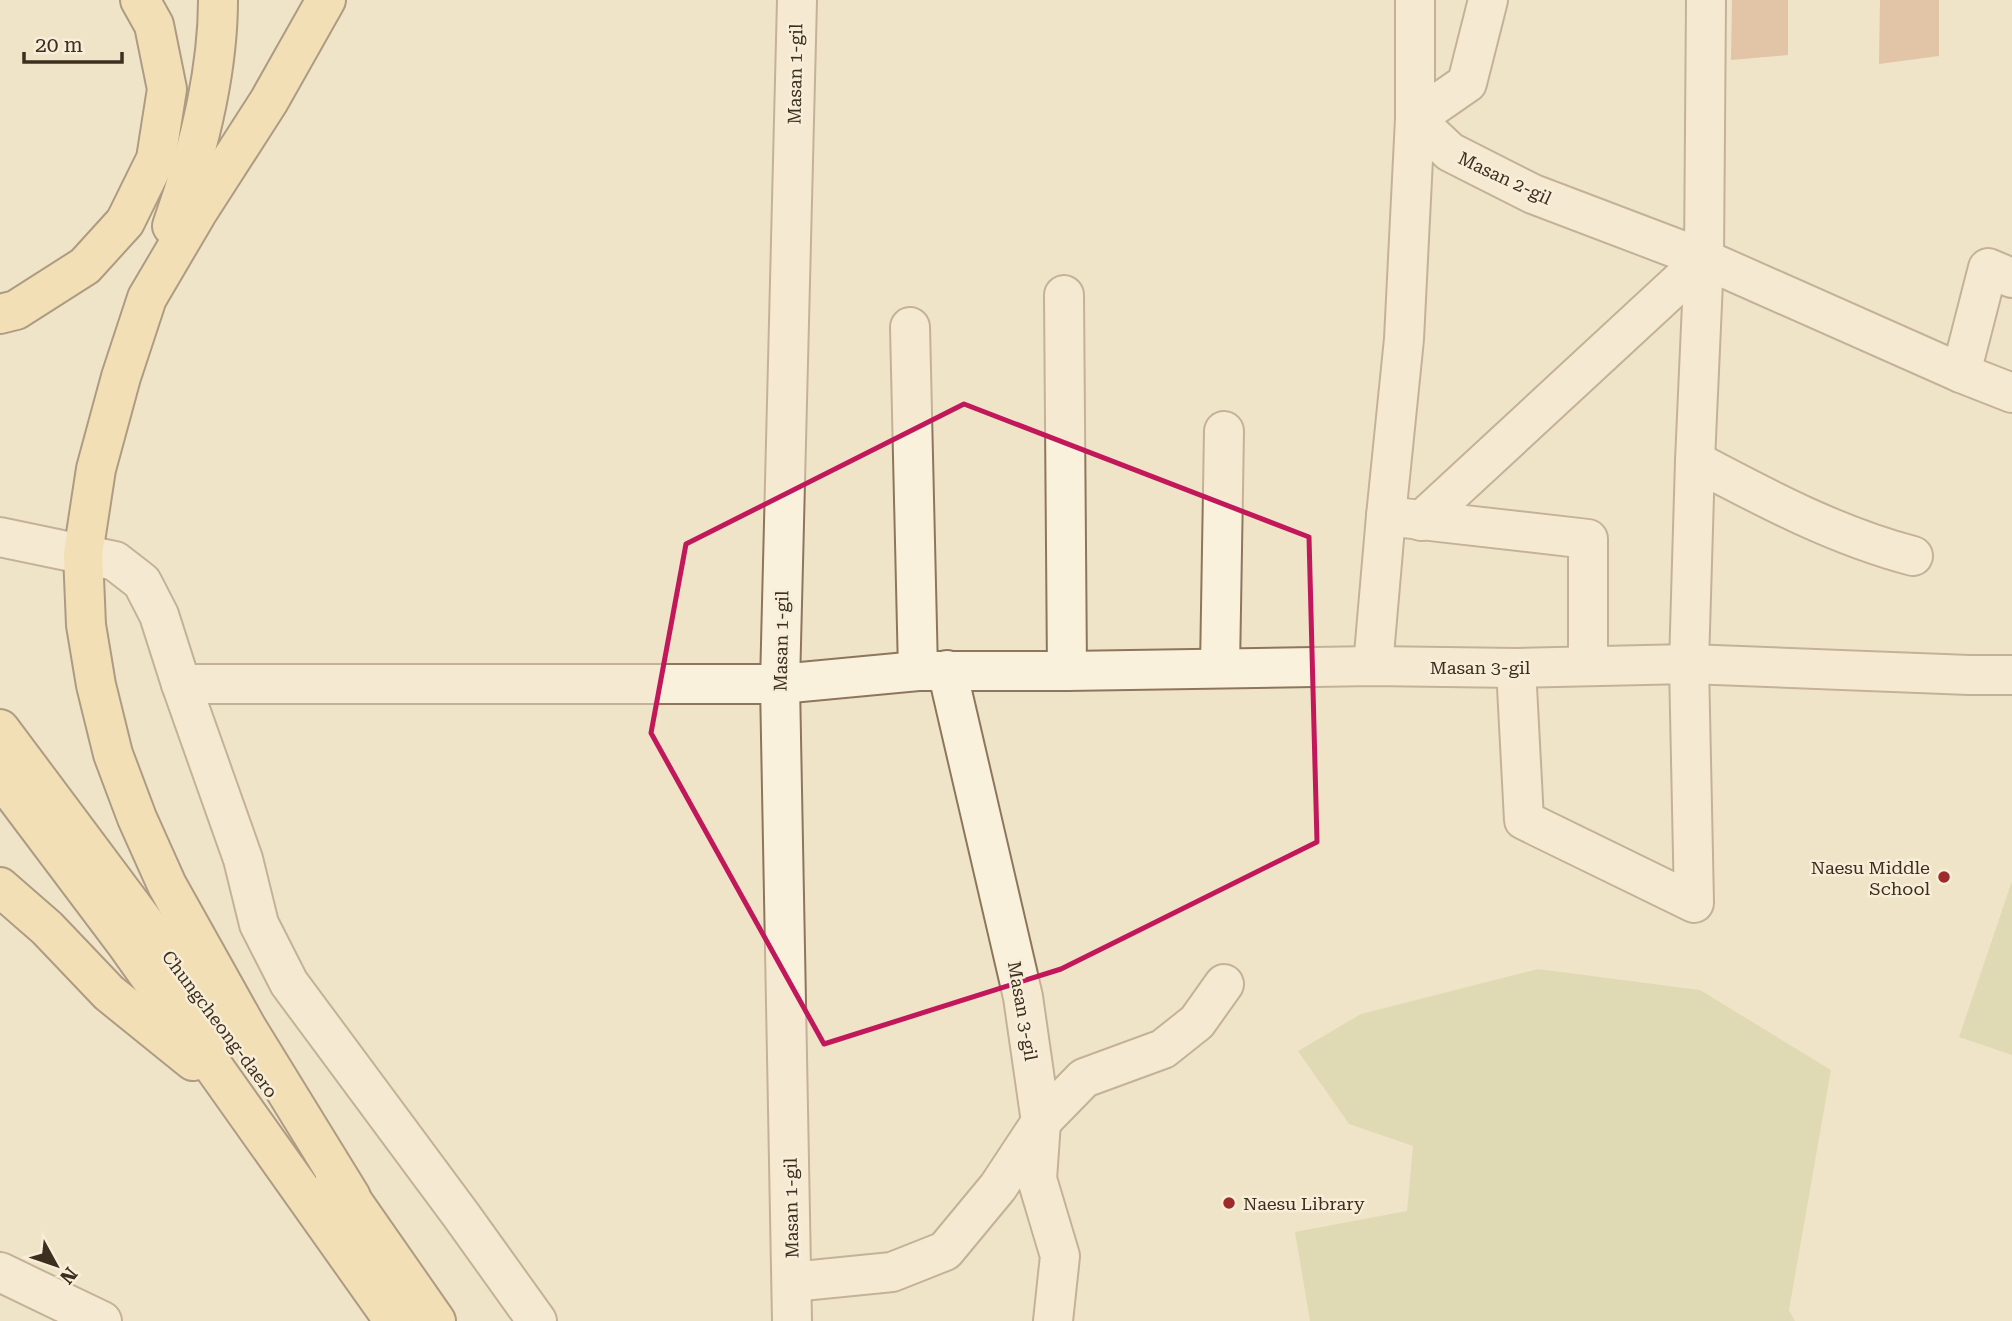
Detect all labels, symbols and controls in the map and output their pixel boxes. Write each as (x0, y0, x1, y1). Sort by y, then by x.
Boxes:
scale bar (24, 21, 122, 65)
street label: Masan 1-gil (784, 23, 806, 125)
text: 20 m (35, 33, 83, 57)
street label: Masan 2-gil (1455, 147, 1555, 209)
street label: Masan 1-gil (770, 590, 792, 692)
street label: Masan 3-gil (1430, 657, 1531, 678)
place label: Naesu Middle School (1811, 857, 1930, 899)
marker: Naesu Middle School (1936, 869, 1952, 885)
street label: Chungcheong-daero (158, 946, 282, 1102)
street label: Masan 3-gil (1004, 960, 1042, 1063)
street label: Masan 1-gil (780, 1157, 802, 1259)
place label: Naesu Library (1243, 1193, 1365, 1214)
marker: Naesu Library (1221, 1195, 1237, 1211)
north arrow (21, 1230, 91, 1300)
text: N (55, 1263, 82, 1289)

